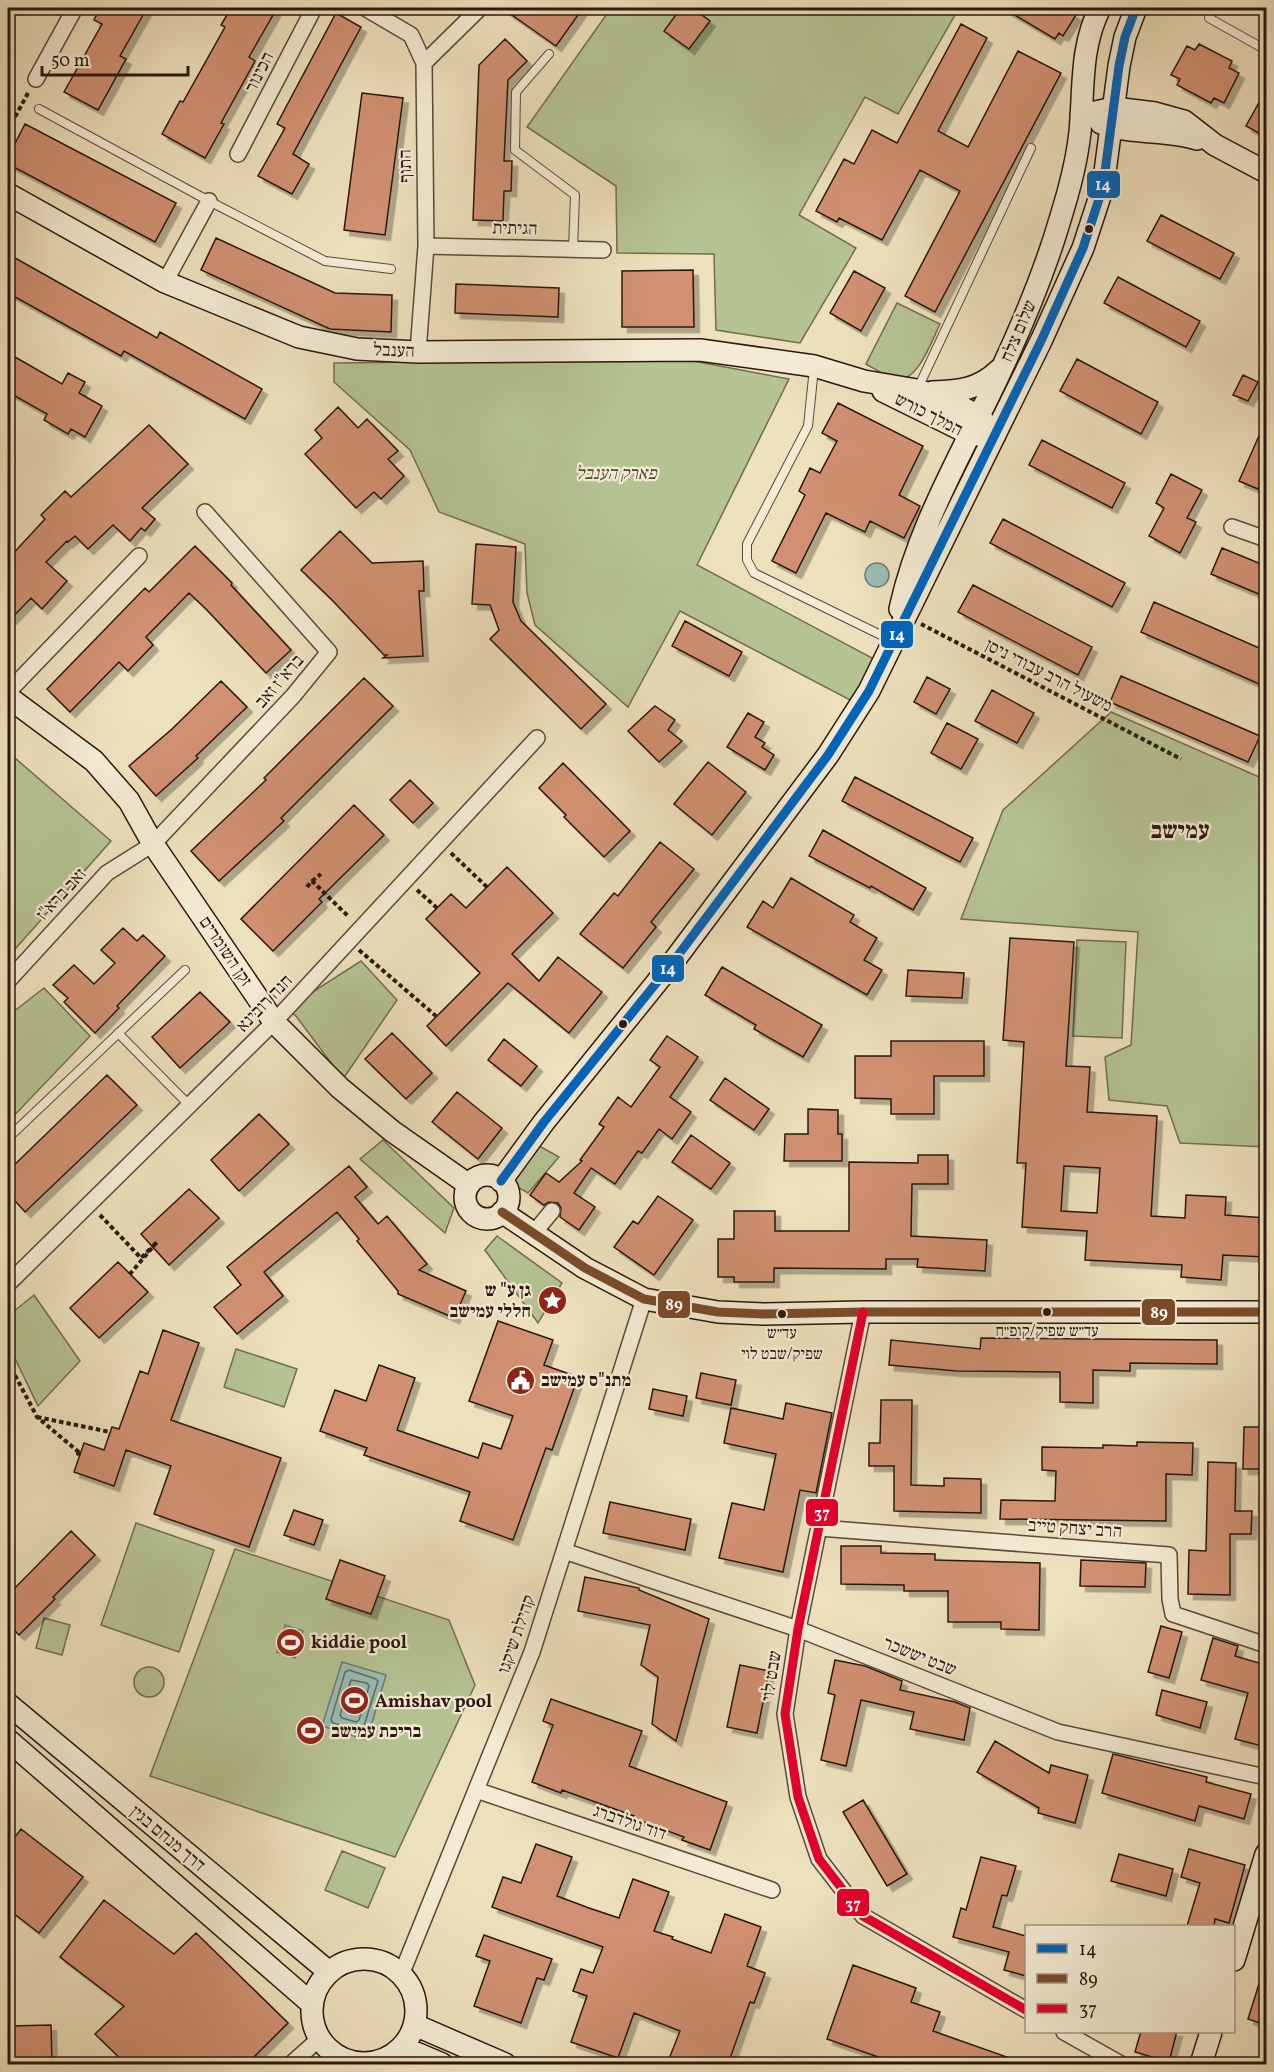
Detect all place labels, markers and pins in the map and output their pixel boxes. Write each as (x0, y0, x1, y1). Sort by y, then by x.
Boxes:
unlabelled marker (1083, 223, 1095, 235)
unlabelled marker (617, 1018, 629, 1030)
place label: גן ע" ש חללי עמישב (450, 1279, 531, 1325)
place icon: גן ע" ש חללי עמישב (536, 1284, 568, 1316)
marker: עד״ש שפיק/קופ״ח (1041, 1306, 1053, 1318)
marker: עד״ש שפיק/שבט לוי (776, 1308, 788, 1320)
place label: עד״ש שפיק/קופ״ח (995, 1321, 1099, 1343)
place label: עד״ש שפיק/שבט לוי (741, 1323, 823, 1366)
public building icon: מתנ"ס עמישב (504, 1364, 536, 1396)
place label: מתנ"ס עמישב (541, 1369, 631, 1394)
sports icon: kiddie pool (274, 1626, 306, 1658)
place label: kiddie pool (311, 1631, 407, 1656)
sports icon: Amishav pool (338, 1685, 370, 1717)
place label: Amishav pool (375, 1690, 492, 1715)
sports icon: בריכת עמישב (294, 1715, 326, 1747)
place label: בריכת עמישב (331, 1720, 421, 1745)

